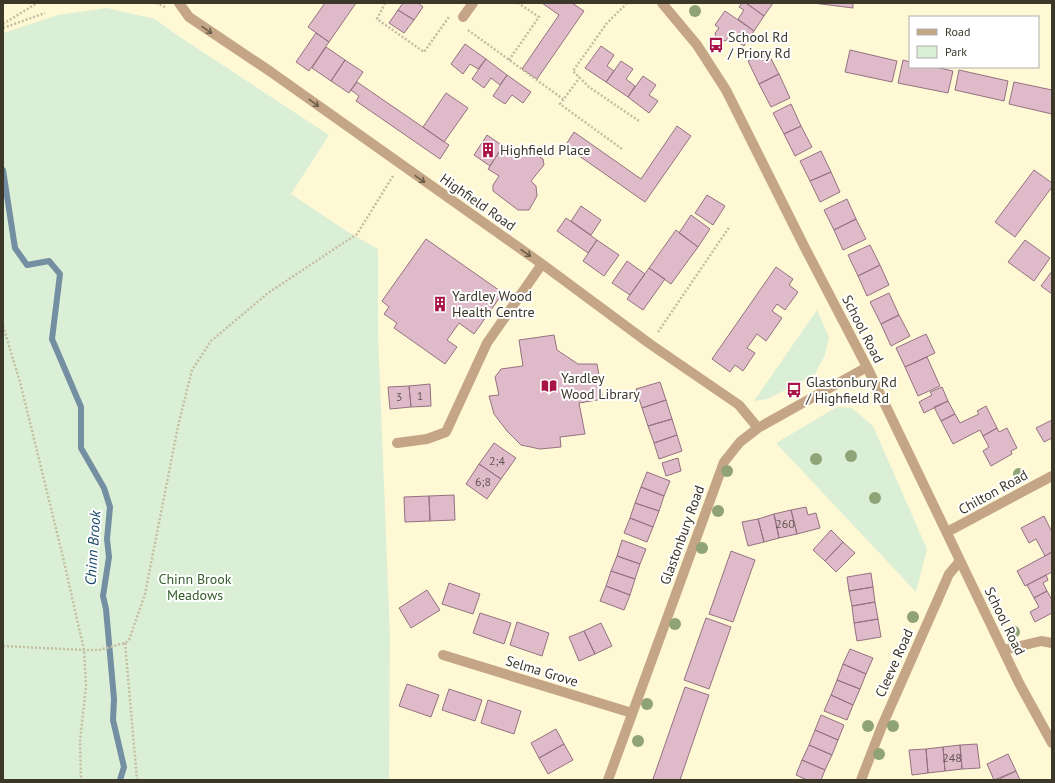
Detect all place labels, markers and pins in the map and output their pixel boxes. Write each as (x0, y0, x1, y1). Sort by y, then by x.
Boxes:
place label: School Rd / Priory Rd (727, 28, 790, 62)
bus stop icon: School Rd / Priory Rd (707, 36, 725, 54)
building icon: Highfield Place (479, 141, 497, 159)
place label: Highfield Place (500, 141, 590, 159)
place label: Yardley Wood Health Centre (452, 287, 535, 321)
building icon: Yardley Wood Health Centre (431, 295, 449, 313)
place label: Yardley Wood Library (561, 369, 640, 403)
place label: Glastonbury Rd / Highfield Rd (805, 373, 897, 407)
library icon: Yardley Wood Library (540, 377, 558, 395)
bus stop icon: Glastonbury Rd / Highfield Rd (785, 381, 803, 399)

